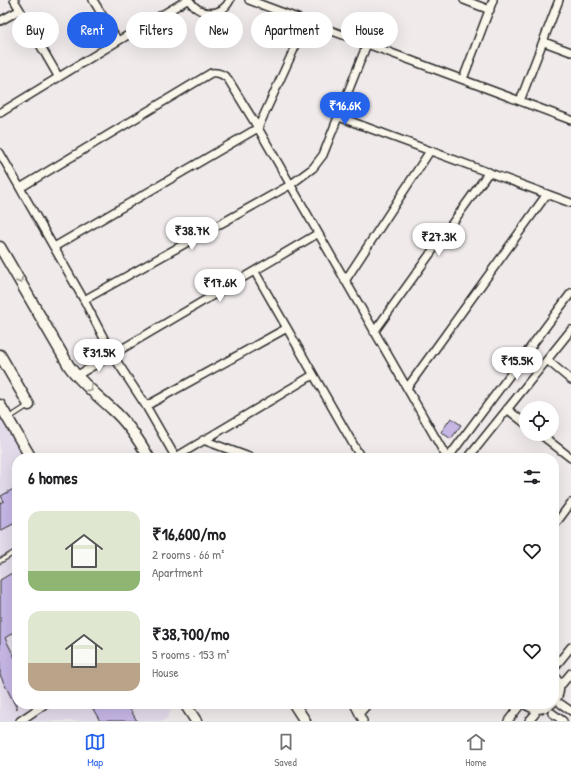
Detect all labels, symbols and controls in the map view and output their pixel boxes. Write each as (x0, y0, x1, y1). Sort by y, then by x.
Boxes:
chip: Buy (12, 12, 59, 48)
chip: Rent (67, 12, 118, 48)
chip: Filters (126, 12, 187, 48)
chip: New (195, 12, 243, 48)
chip: Apartment (251, 12, 333, 48)
chip: House (341, 12, 398, 48)
pin: ₹16.6K (312, 92, 378, 126)
text: ₹16.6K (329, 96, 361, 114)
pin: ₹38.7K (159, 217, 225, 251)
text: ₹38.7K (175, 221, 209, 239)
pin: ₹27.3K (406, 223, 472, 257)
text: ₹27.3K (421, 227, 457, 245)
pin: ₹17.6K (187, 269, 253, 303)
text: ₹17.6K (203, 273, 237, 291)
one-way arrow (15, 277, 22, 284)
pin: ₹31.5K (66, 339, 132, 373)
text: ₹31.5K (82, 343, 116, 361)
pin: ₹15.5K (484, 347, 550, 381)
text: ₹15.5K (501, 351, 533, 369)
one-way arrow (85, 384, 93, 392)
map controls (519, 401, 559, 441)
button: locate (519, 401, 559, 441)
text: 6 homes (28, 466, 78, 489)
icon: filters (521, 466, 543, 488)
text: ₹16,600/mo (152, 522, 226, 545)
icon: home (60, 527, 108, 575)
icon: heart (521, 540, 543, 562)
text: 2 rooms · 66 m² (152, 545, 224, 563)
text: Apartment (152, 563, 203, 581)
text: ₹38,700/mo (152, 622, 229, 645)
icon: home (60, 627, 108, 675)
icon: heart (521, 640, 543, 662)
text: 5 rooms · 153 m² (152, 645, 229, 663)
text: House (152, 663, 179, 681)
tab: Map (84, 731, 106, 769)
tab: Saved (274, 731, 297, 769)
tab: Home (465, 731, 487, 769)

